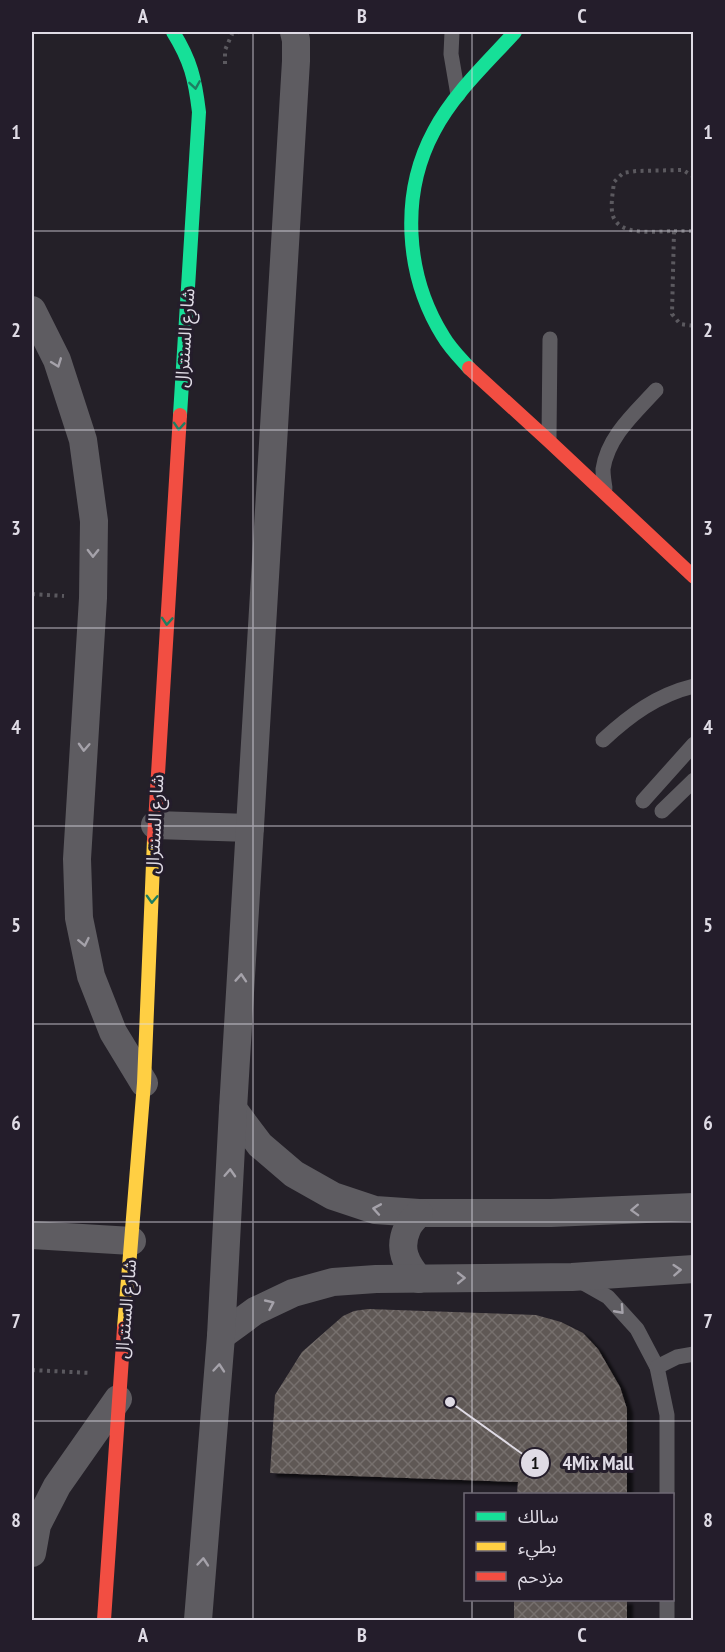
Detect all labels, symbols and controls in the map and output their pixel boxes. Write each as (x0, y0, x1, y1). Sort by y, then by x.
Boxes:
text: A (137, 3, 149, 29)
text: B (357, 3, 367, 29)
text: C (577, 3, 587, 29)
one-way arrow (189, 80, 201, 90)
text: 1 (11, 119, 21, 145)
text: 1 (703, 119, 713, 145)
street label: شارع السنترال (170, 288, 202, 389)
text: 2 (11, 317, 21, 343)
text: 2 (703, 317, 713, 343)
one-way arrow (50, 356, 62, 367)
one-way arrow (173, 422, 186, 431)
text: 3 (11, 515, 21, 541)
text: 3 (703, 515, 713, 541)
one-way arrow (87, 548, 99, 557)
one-way arrow (161, 616, 174, 625)
text: 4 (11, 714, 21, 740)
text: 4 (703, 714, 713, 740)
one-way arrow (77, 743, 90, 752)
street label: شارع السنترال (140, 774, 172, 874)
one-way arrow (145, 895, 158, 904)
text: 5 (11, 912, 21, 938)
text: 5 (703, 912, 713, 938)
one-way arrow (77, 936, 90, 946)
one-way arrow (234, 974, 247, 983)
text: 6 (11, 1110, 21, 1136)
text: 6 (703, 1110, 713, 1136)
one-way arrow (223, 1169, 236, 1178)
one-way arrow (373, 1203, 383, 1216)
one-way arrow (631, 1203, 640, 1216)
street label: شارع السنترال (110, 1258, 144, 1360)
one-way arrow (672, 1264, 681, 1277)
one-way arrow (457, 1272, 466, 1284)
one-way arrow (263, 1299, 274, 1311)
one-way arrow (613, 1303, 624, 1314)
text: 7 (11, 1308, 21, 1334)
text: 7 (703, 1308, 713, 1334)
one-way arrow (212, 1363, 225, 1372)
callout: 4Mix Mall (520, 1444, 646, 1482)
text: 4Mix Mall (563, 1450, 634, 1476)
text: 1 (531, 1451, 539, 1474)
legend (464, 1493, 674, 1601)
text: سالك (518, 1505, 559, 1528)
text: 8 (11, 1507, 21, 1533)
text: 8 (703, 1507, 713, 1533)
text: بطيء (518, 1535, 556, 1560)
one-way arrow (196, 1558, 209, 1567)
text: مزدحم (518, 1565, 563, 1590)
text: A (137, 1622, 149, 1648)
text: B (357, 1622, 367, 1648)
text: C (577, 1622, 587, 1648)

